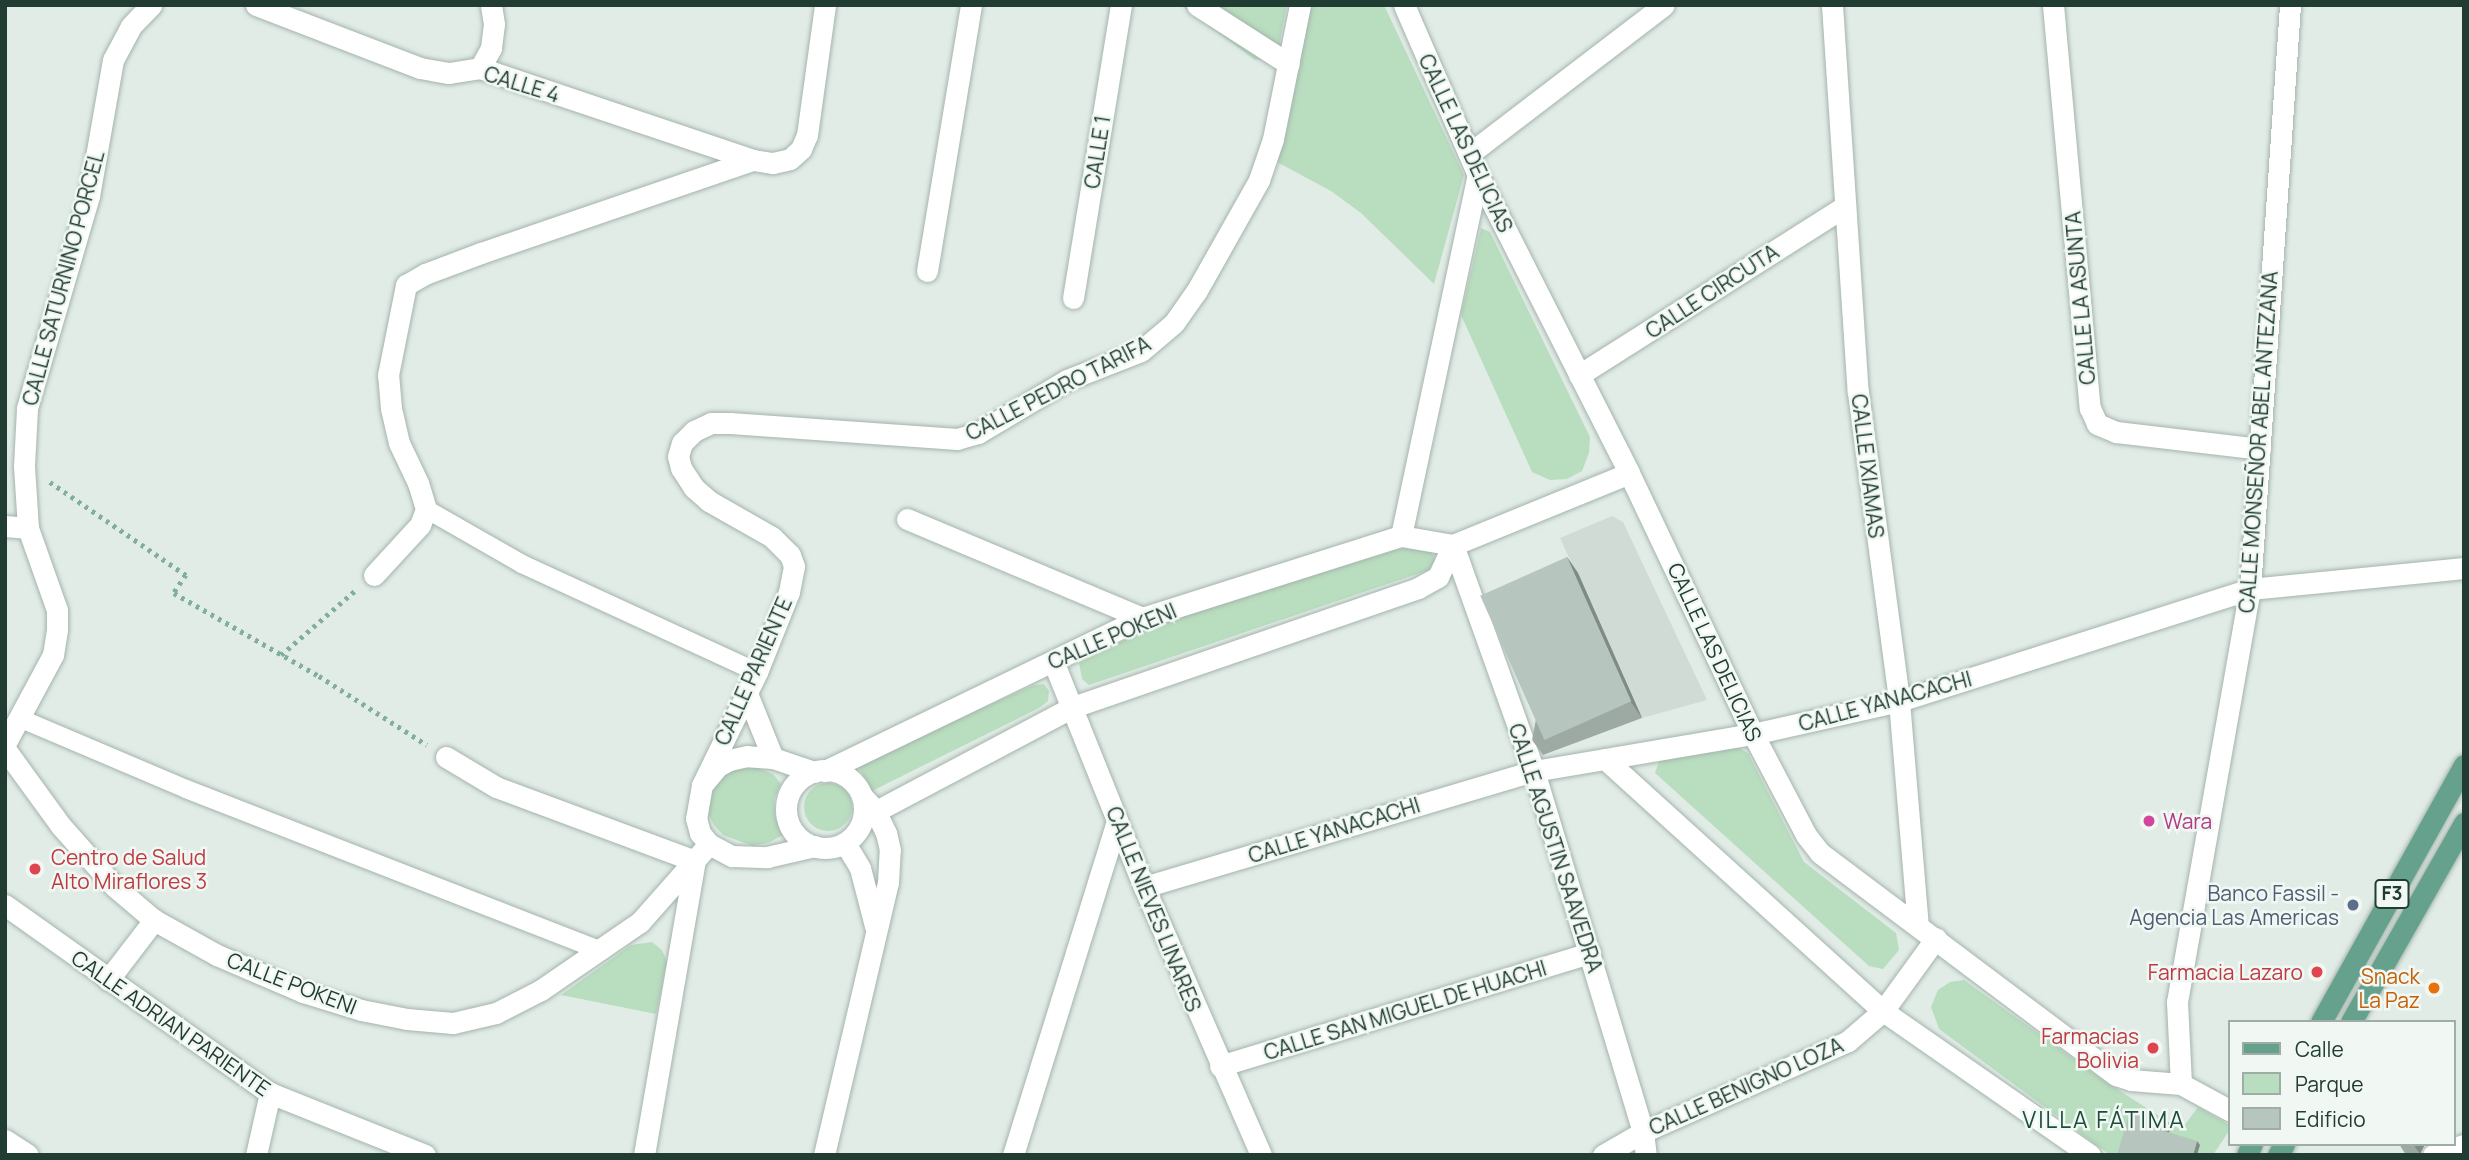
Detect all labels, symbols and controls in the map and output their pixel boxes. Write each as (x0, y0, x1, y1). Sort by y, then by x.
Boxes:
street label: CALLE LAS DELICIAS (1414, 50, 1518, 236)
street label: CALLE 4 (481, 61, 563, 107)
street label: CALLE 1 (1079, 114, 1115, 190)
street label: CALLE SATURNINO PORCEL (17, 148, 109, 408)
street label: CALLE LA ASUNTA (2060, 210, 2100, 386)
street label: CALLE CIRCUTA (1641, 239, 1783, 343)
street label: CALLE MONSEÑOR ABEL ANTEZANA (2233, 270, 2283, 614)
street label: CALLE PEDRO TARIFA (961, 330, 1155, 446)
street label: CALLE IXIAMAS (1847, 393, 1889, 539)
street label: CALLE LAS DELICIAS (1663, 559, 1767, 745)
street label: CALLE PARIENTE (709, 593, 797, 749)
street label: CALLE POKENI (1044, 598, 1180, 674)
street label: CALLE YANACACHI (1796, 666, 1974, 736)
street label: CALLE AGUSTIN SAAVEDRA (1504, 720, 1608, 976)
street label: CALLE YANACACHI (1245, 792, 1423, 868)
street label: CALLE NIEVES LINARES (1101, 803, 1207, 1015)
place label: Wara (2163, 808, 2212, 834)
marker: Wara (2141, 813, 2157, 829)
place label: Centro de Salud Alto Miraflores 3 (51, 844, 207, 894)
marker: Centro de Salud Alto Miraflores 3 (25, 859, 45, 879)
road number: F3 (2374, 878, 2410, 909)
place label: Banco Fassil - Agencia Las Americas (2129, 880, 2339, 930)
marker: Banco Fassil - Agencia Las Americas (2345, 897, 2361, 913)
street label: CALLE ADRIAN PARIENTE (67, 945, 275, 1101)
street label: CALLE POKENI (223, 947, 361, 1019)
street label: CALLE SAN MIGUEL DE HUACHI (1260, 955, 1550, 1065)
place label: Farmacia Lazaro (2148, 959, 2303, 985)
place label: Snack La Paz (2358, 963, 2420, 1013)
marker: Farmacia Lazaro (2309, 964, 2325, 980)
marker: Snack La Paz (2426, 980, 2442, 996)
legend (2228, 1020, 2455, 1146)
place label: Farmacias Bolivia (2041, 1023, 2139, 1073)
street label: CALLE BENIGNO LOZA (1645, 1032, 1847, 1140)
text: Calle (2295, 1035, 2344, 1063)
marker: Farmacias Bolivia (2145, 1040, 2161, 1056)
text: Parque (2295, 1070, 2364, 1098)
district label: VILLA FÁTIMA (2024, 1105, 2184, 1133)
text: Edificio (2295, 1105, 2366, 1133)

